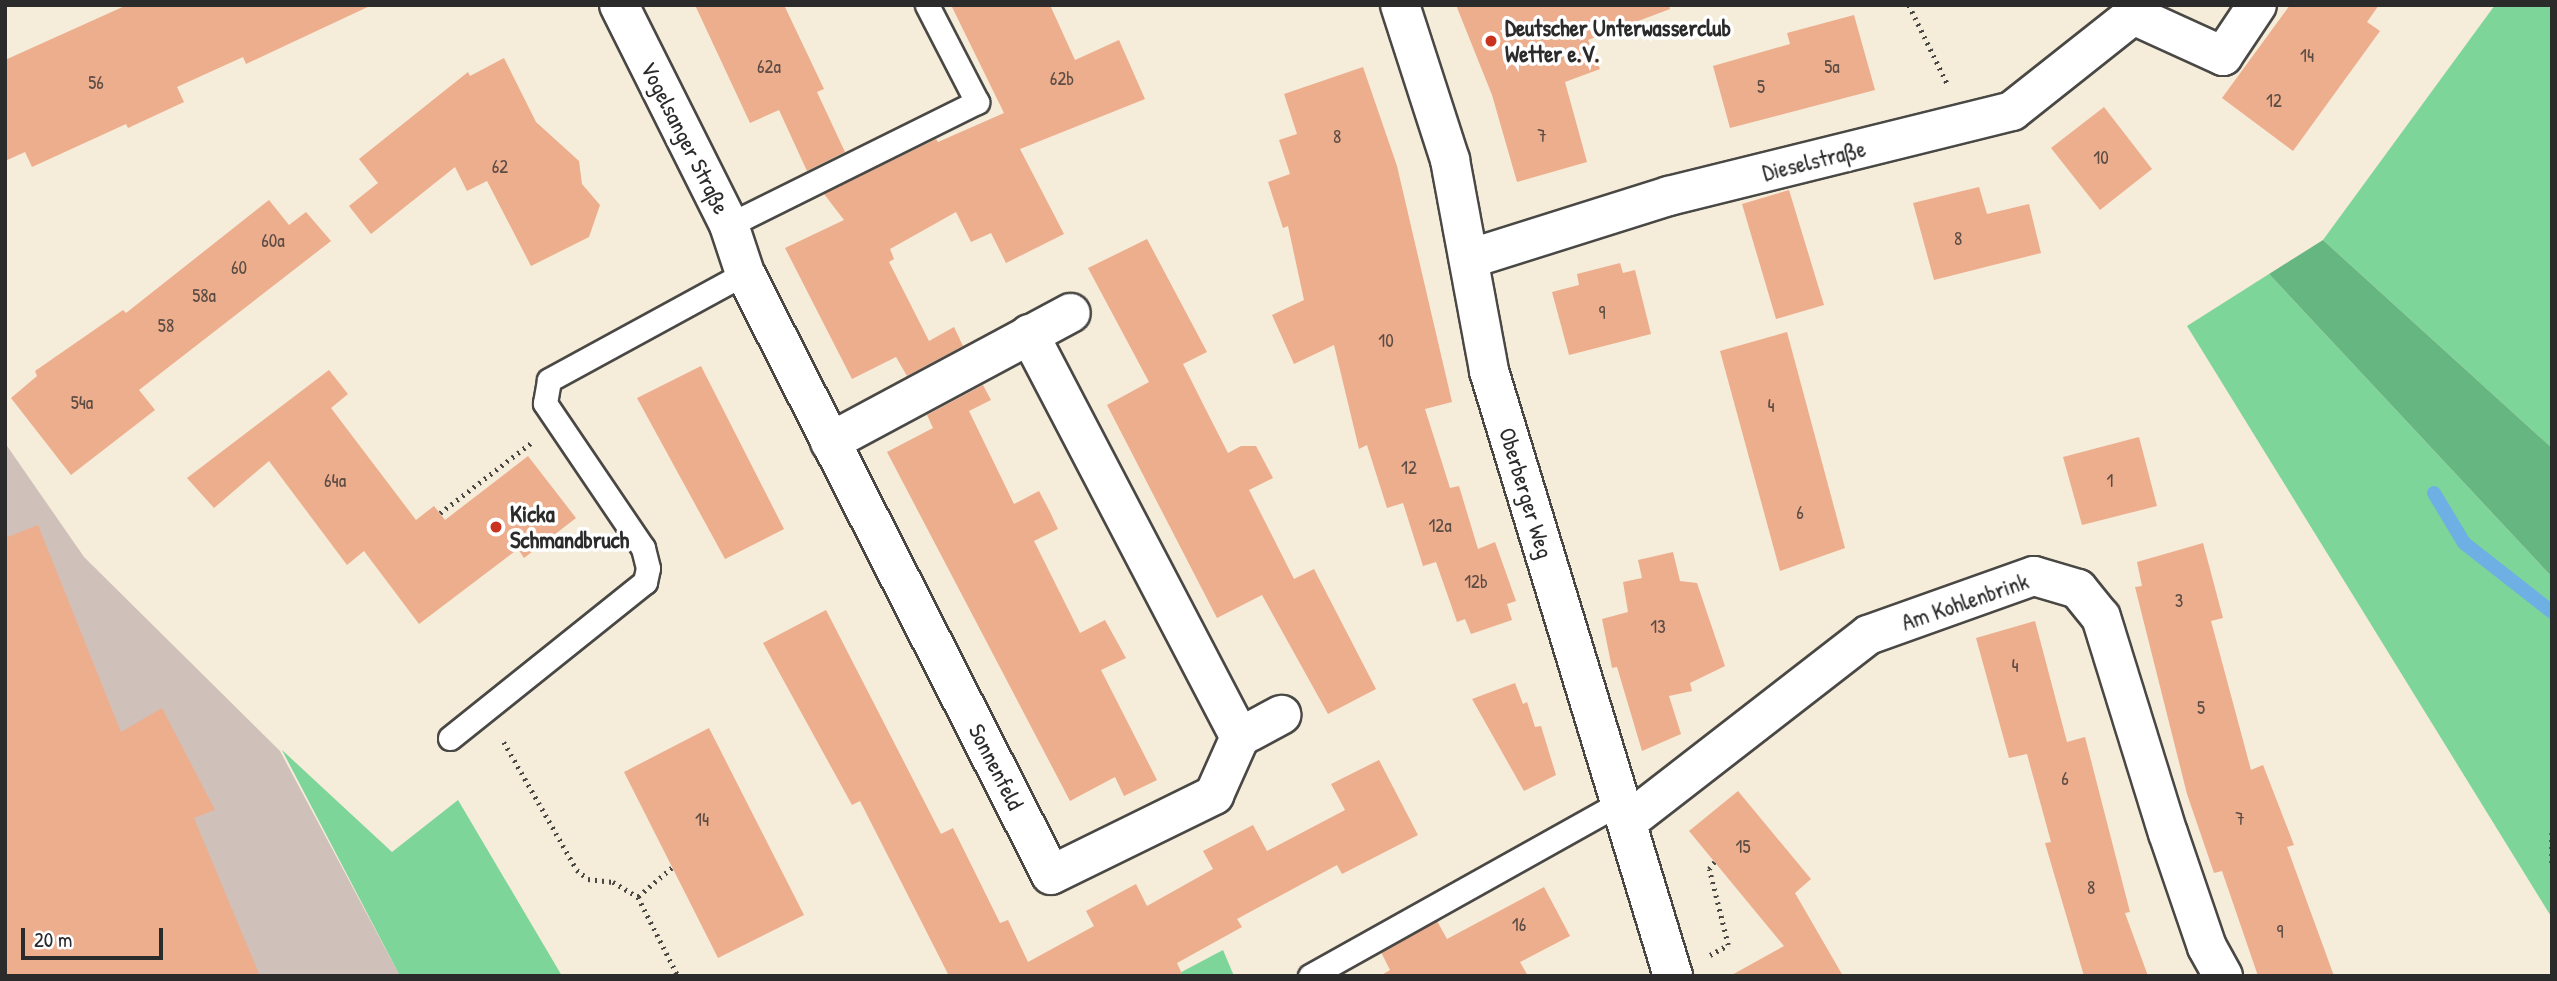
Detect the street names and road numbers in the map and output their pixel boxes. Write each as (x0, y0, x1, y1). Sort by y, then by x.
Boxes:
street label: Vogelsanger Straße (635, 57, 735, 219)
street label: Dieselstraße (1760, 135, 1868, 187)
street label: Oberberger Weg (1493, 424, 1559, 562)
street label: Am Kohlenbrink (1898, 567, 2032, 637)
street label: Sonnenfeld (963, 719, 1029, 815)

